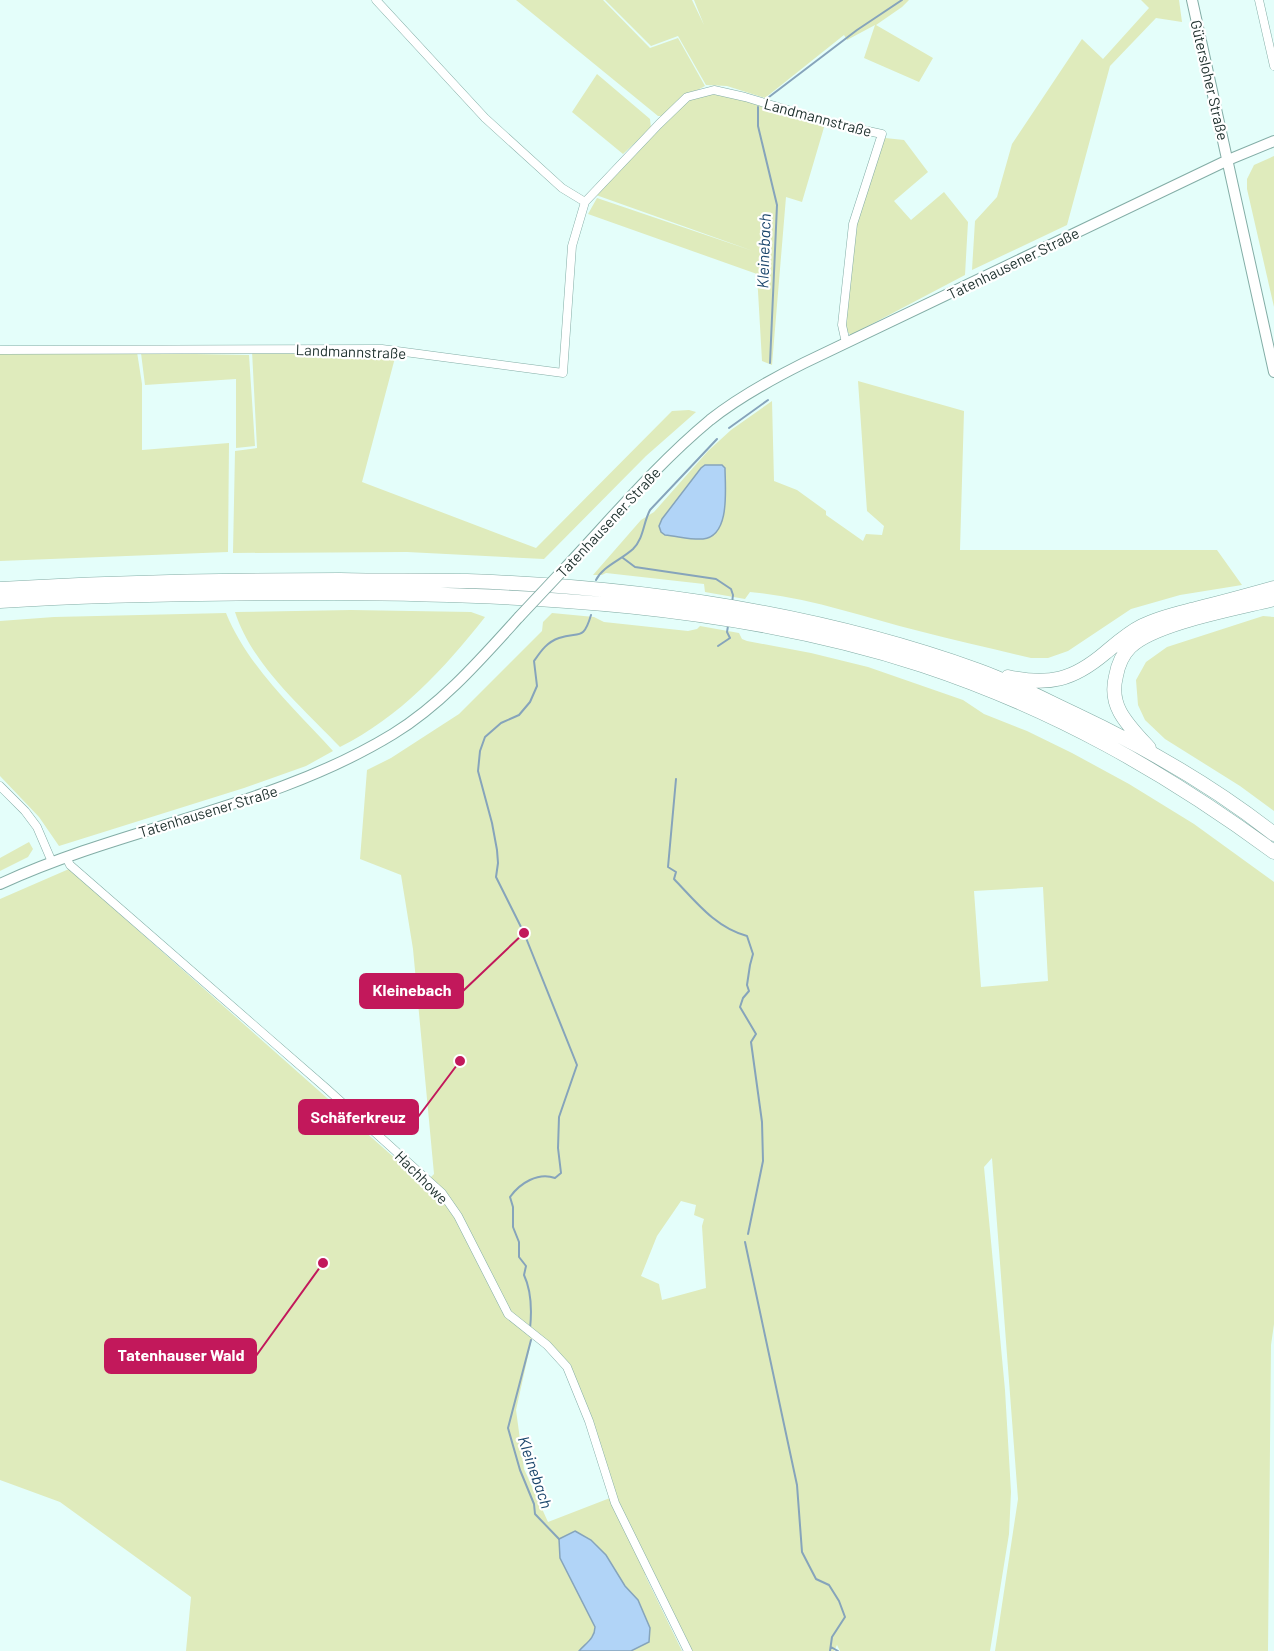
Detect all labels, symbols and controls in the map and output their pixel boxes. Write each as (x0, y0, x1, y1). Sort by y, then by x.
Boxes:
street label: Gütersloher Straße (1187, 18, 1233, 142)
street label: Landmannstraße (762, 94, 874, 140)
water label: Kleinebach (752, 213, 774, 289)
street label: Tatenhausener Straße (944, 223, 1082, 303)
street label: Landmannstraße (295, 340, 407, 362)
street label: Tatenhausener Straße (552, 463, 664, 581)
street label: Tatenhausener Straße (136, 781, 280, 841)
callout: Kleinebach (360, 974, 463, 1008)
text: Kleinebach (372, 980, 452, 999)
callout: Schäferkreuz (299, 1100, 418, 1134)
text: Schäferkreuz (310, 1107, 406, 1126)
street label: Hachhowe (392, 1147, 452, 1207)
callout: Tatenhauser Wald (105, 1339, 256, 1373)
text: Tatenhauser Wald (118, 1345, 245, 1364)
water label: Kleinebach (515, 1433, 557, 1511)

